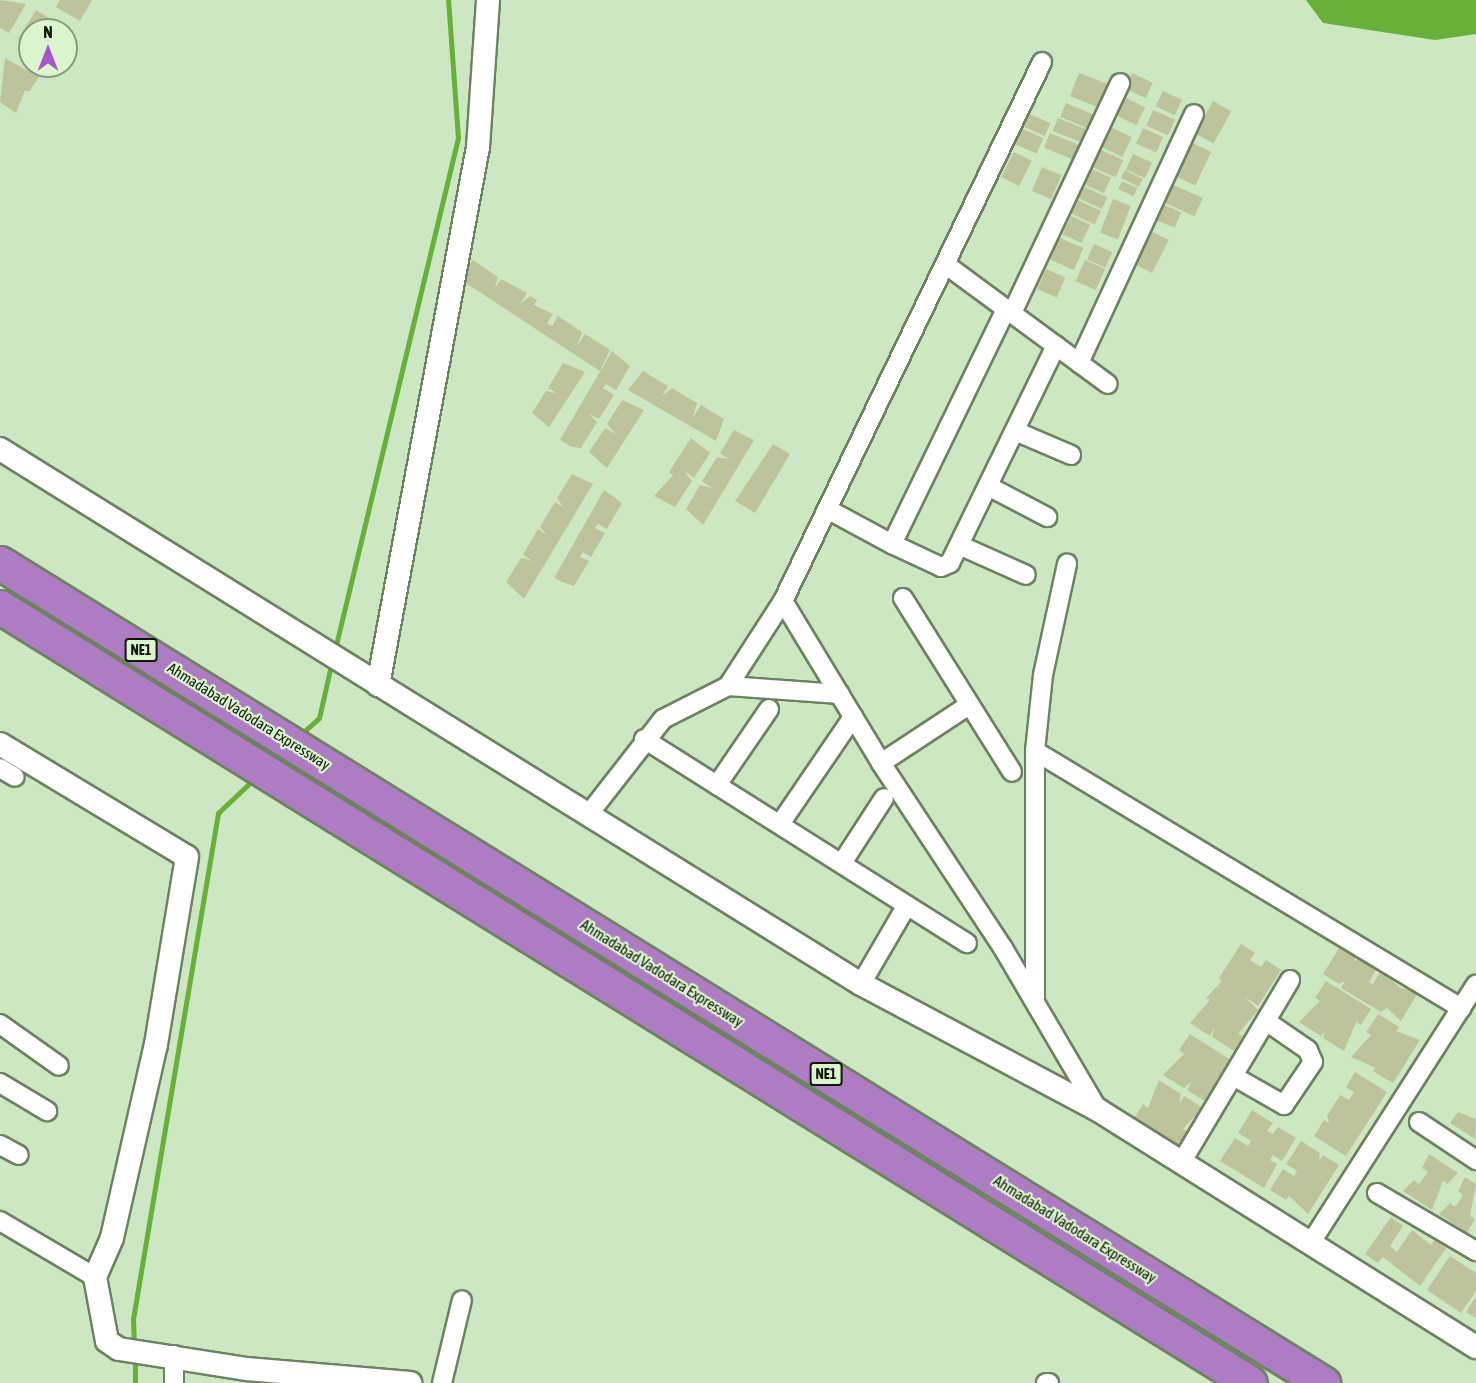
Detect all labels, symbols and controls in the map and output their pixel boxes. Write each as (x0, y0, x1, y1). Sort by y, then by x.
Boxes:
north arrow (18, 18, 78, 78)
text: N (43, 23, 53, 41)
road number: NE1 (124, 639, 158, 661)
street label: Ahmadabad Vadodara Expressway (164, 658, 334, 774)
street label: Ahmadabad Vadodara Expressway (577, 915, 747, 1031)
road number: NE1 (810, 1063, 842, 1085)
street label: Ahmadabad Vadodara Expressway (990, 1171, 1160, 1287)

